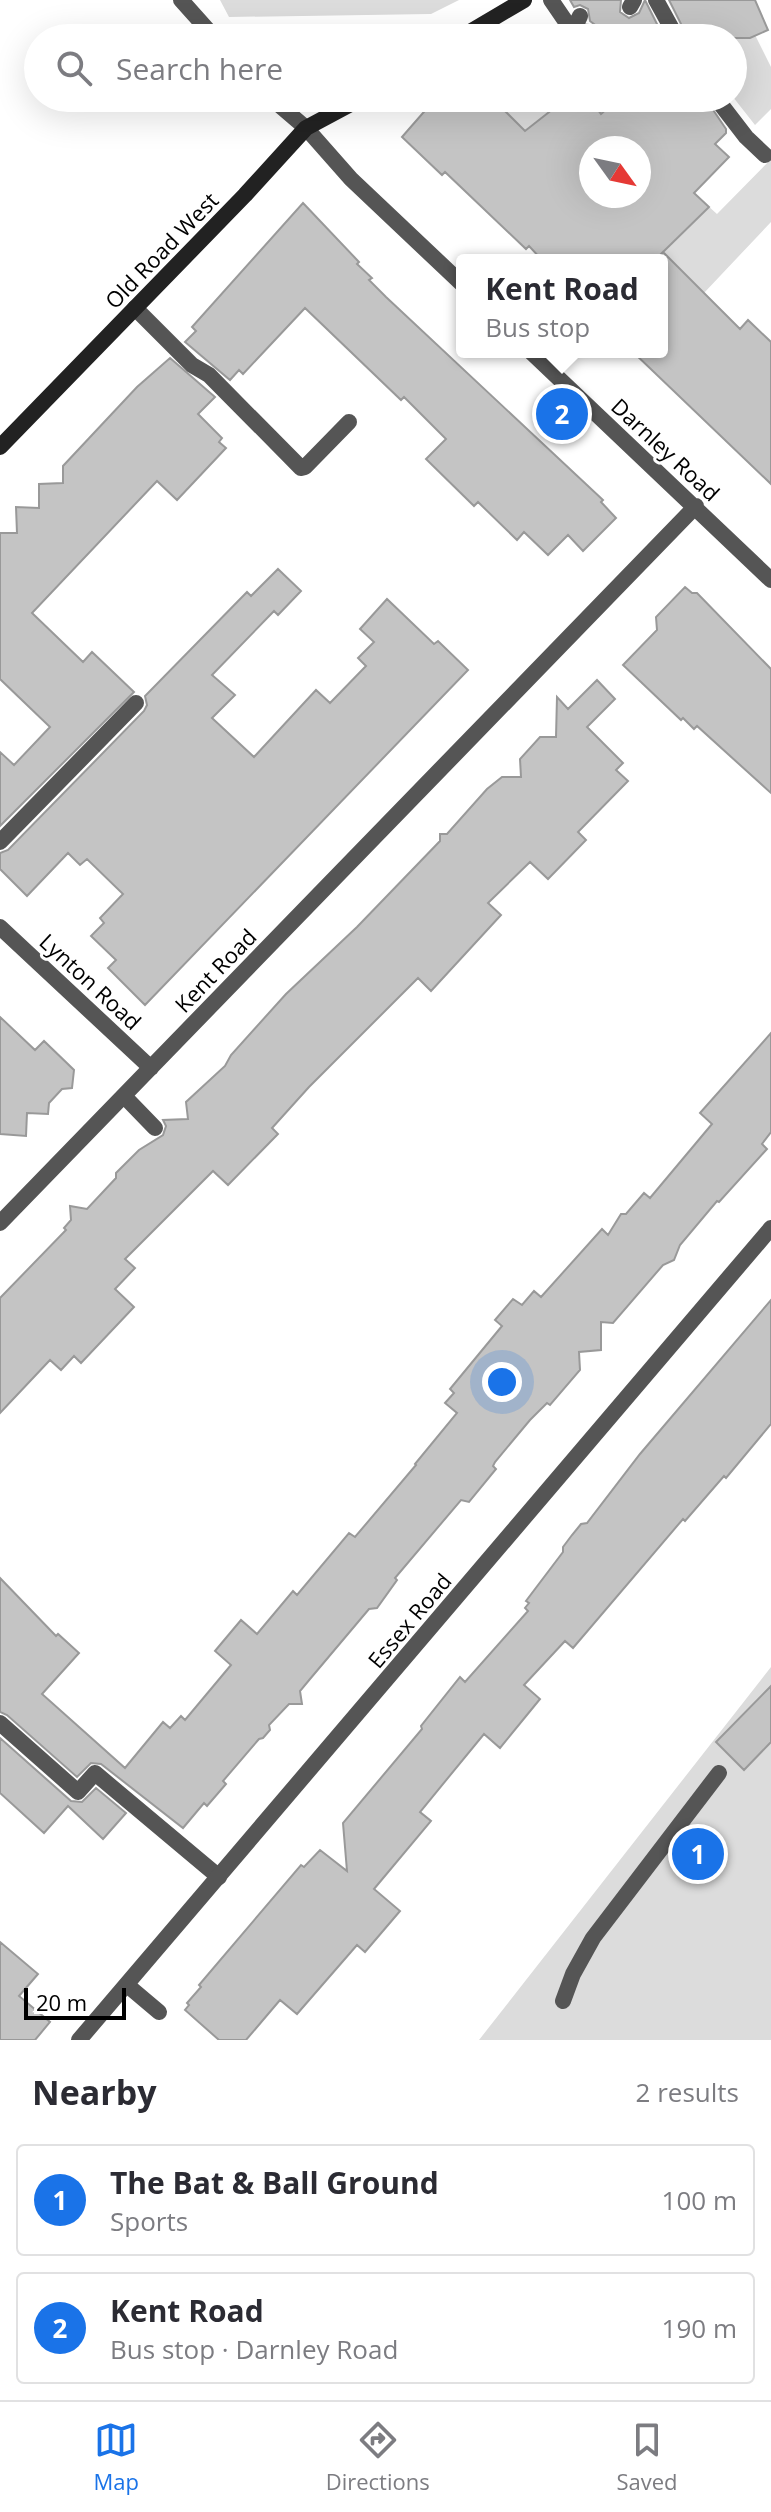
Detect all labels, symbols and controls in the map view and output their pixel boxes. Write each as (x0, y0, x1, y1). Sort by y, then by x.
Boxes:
search box (24, 24, 747, 112)
icon: search (52, 46, 96, 90)
text: Search here (116, 48, 283, 89)
north arrow (579, 136, 651, 208)
street label: Old Road West (98, 185, 224, 315)
popup (456, 254, 668, 358)
text: Kent Road (485, 268, 639, 309)
text: Bus stop (485, 309, 590, 345)
pin: 2 (536, 384, 588, 444)
street label: Darnley Road (605, 391, 727, 507)
street label: Kent Road (168, 922, 262, 1018)
street label: Lynton Road (34, 926, 148, 1036)
your location (482, 1362, 522, 1402)
street label: Essex Road (360, 1566, 458, 1674)
pin: 1 (672, 1824, 724, 1884)
scale bar (24, 1984, 126, 2020)
text: 20 m (36, 1987, 87, 2017)
text: Nearby (32, 2069, 157, 2115)
text: 2 results (636, 2074, 739, 2110)
text: The Bat & Ball Ground (110, 2162, 439, 2203)
text: 1 (53, 2182, 67, 2218)
text: 100 m (662, 2182, 737, 2218)
text: Sports (110, 2203, 188, 2239)
text: Kent Road (110, 2290, 264, 2331)
text: 2 (53, 2310, 67, 2346)
text: 190 m (662, 2310, 737, 2346)
text: Bus stop · Darnley Road (110, 2331, 398, 2367)
tab: Map (93, 2418, 139, 2496)
tab: Directions (326, 2418, 430, 2496)
tab: Saved (616, 2418, 678, 2496)

